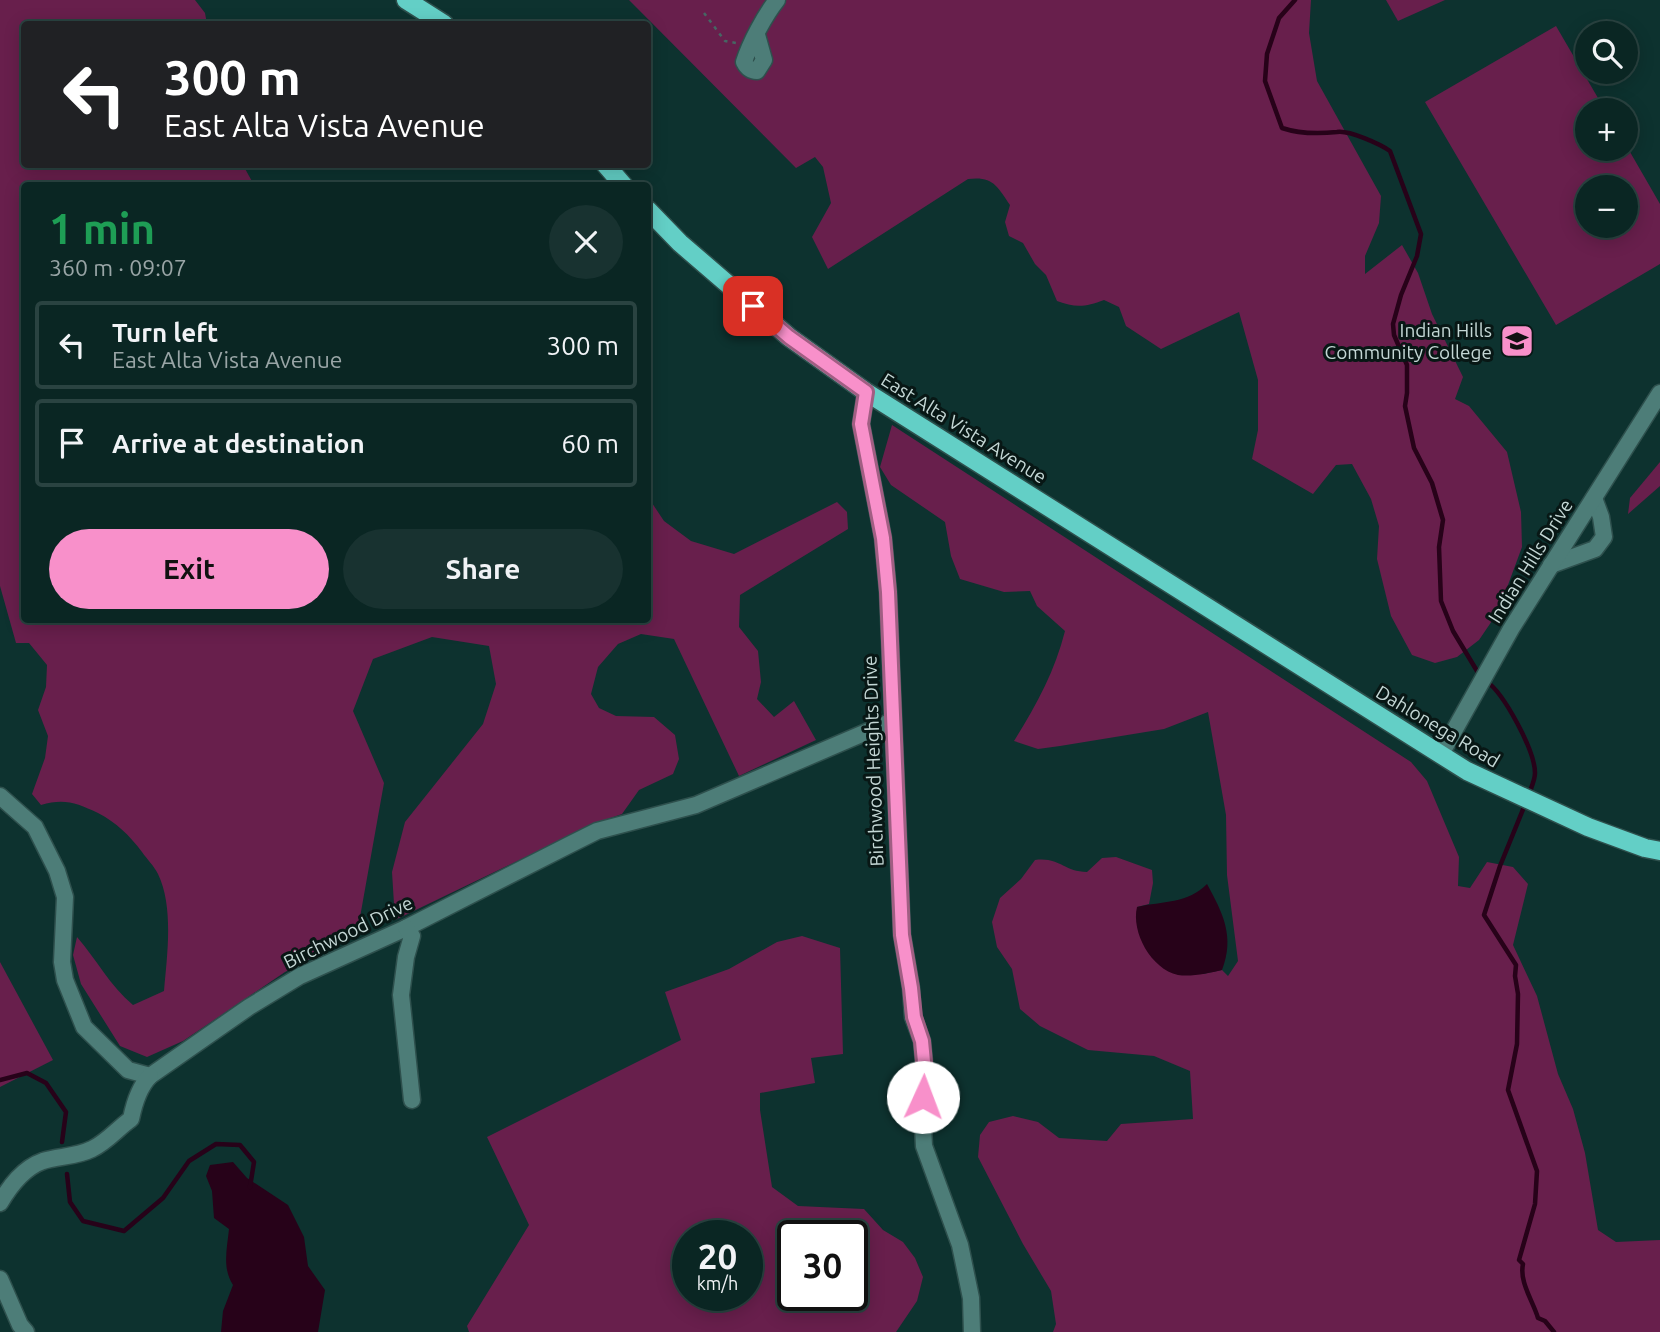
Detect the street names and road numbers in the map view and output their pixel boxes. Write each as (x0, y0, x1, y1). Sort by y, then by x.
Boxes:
street label: East Alta Vista Avenue (877, 368, 1051, 488)
street label: Indian Hills Drive (1483, 495, 1577, 627)
street label: Birchwood Heights Drive (858, 655, 888, 867)
street label: Dahlonega Road (1372, 680, 1504, 772)
street label: Birchwood Drive (280, 891, 416, 973)

